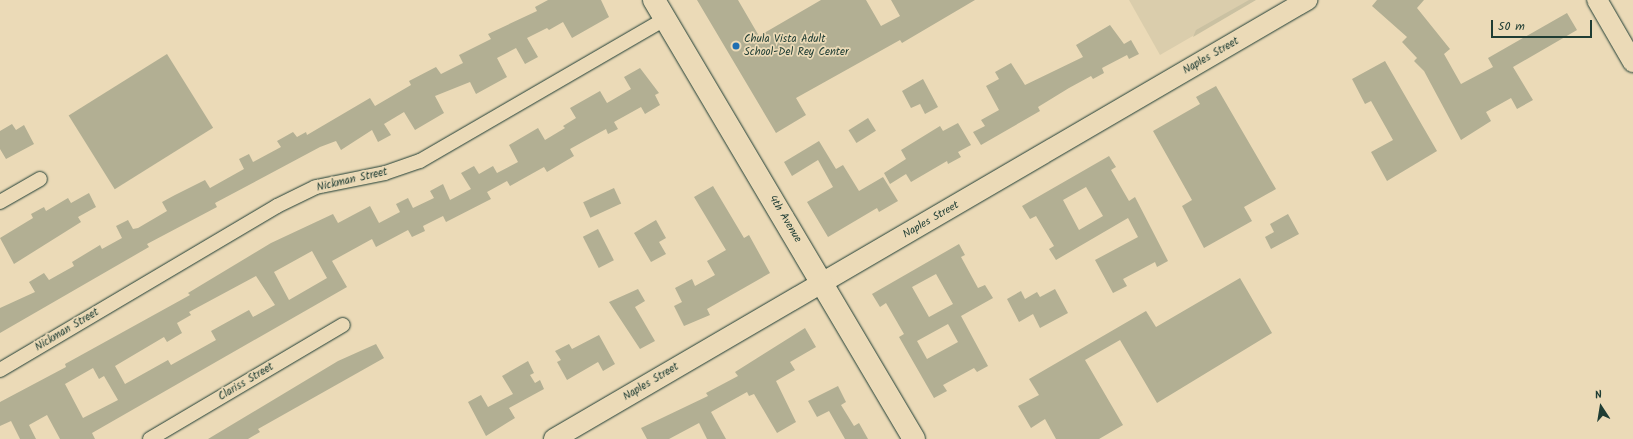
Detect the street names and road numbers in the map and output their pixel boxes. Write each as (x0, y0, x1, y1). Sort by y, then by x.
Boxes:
street label: Naples Street (1181, 35, 1241, 77)
street label: Nickman Street (315, 165, 389, 195)
street label: 4th Avenue (766, 193, 804, 245)
street label: Naples Street (901, 199, 961, 241)
street label: Nickman Street (33, 306, 101, 354)
street label: Clariss Street (216, 360, 276, 404)
street label: Naples Street (621, 360, 681, 404)

